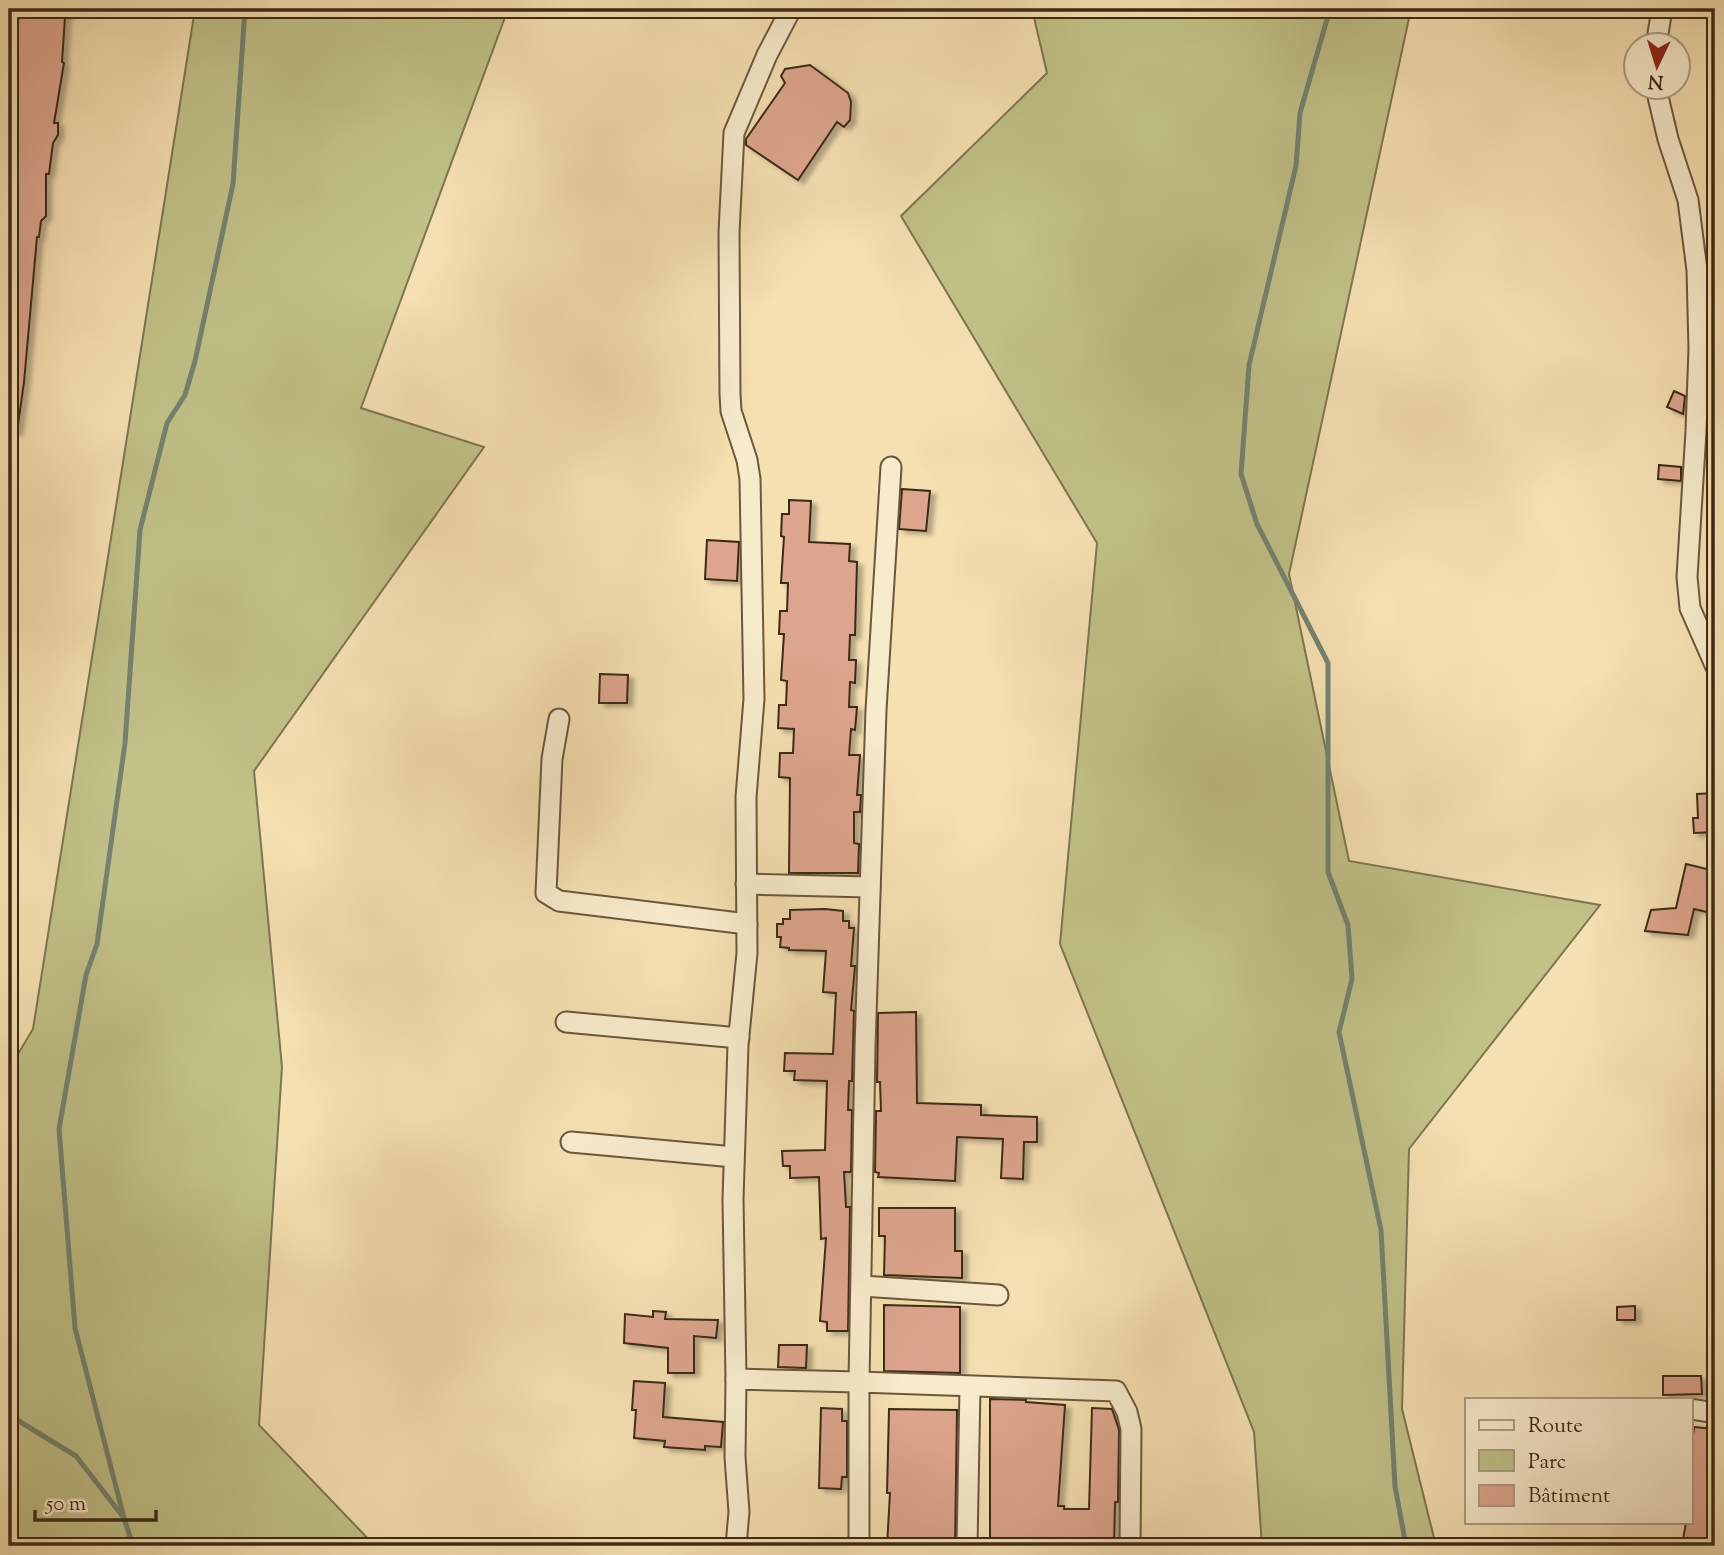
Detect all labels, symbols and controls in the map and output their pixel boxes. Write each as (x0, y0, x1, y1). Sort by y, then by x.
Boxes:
north arrow (1622, 32, 1692, 102)
text: N (1647, 66, 1664, 94)
legend (1465, 1398, 1692, 1524)
text: Route (1528, 1412, 1583, 1442)
text: Parc (1528, 1448, 1566, 1478)
scale bar (35, 1478, 156, 1522)
text: Bâtiment (1528, 1482, 1610, 1512)
text: 50 m (45, 1490, 86, 1520)

